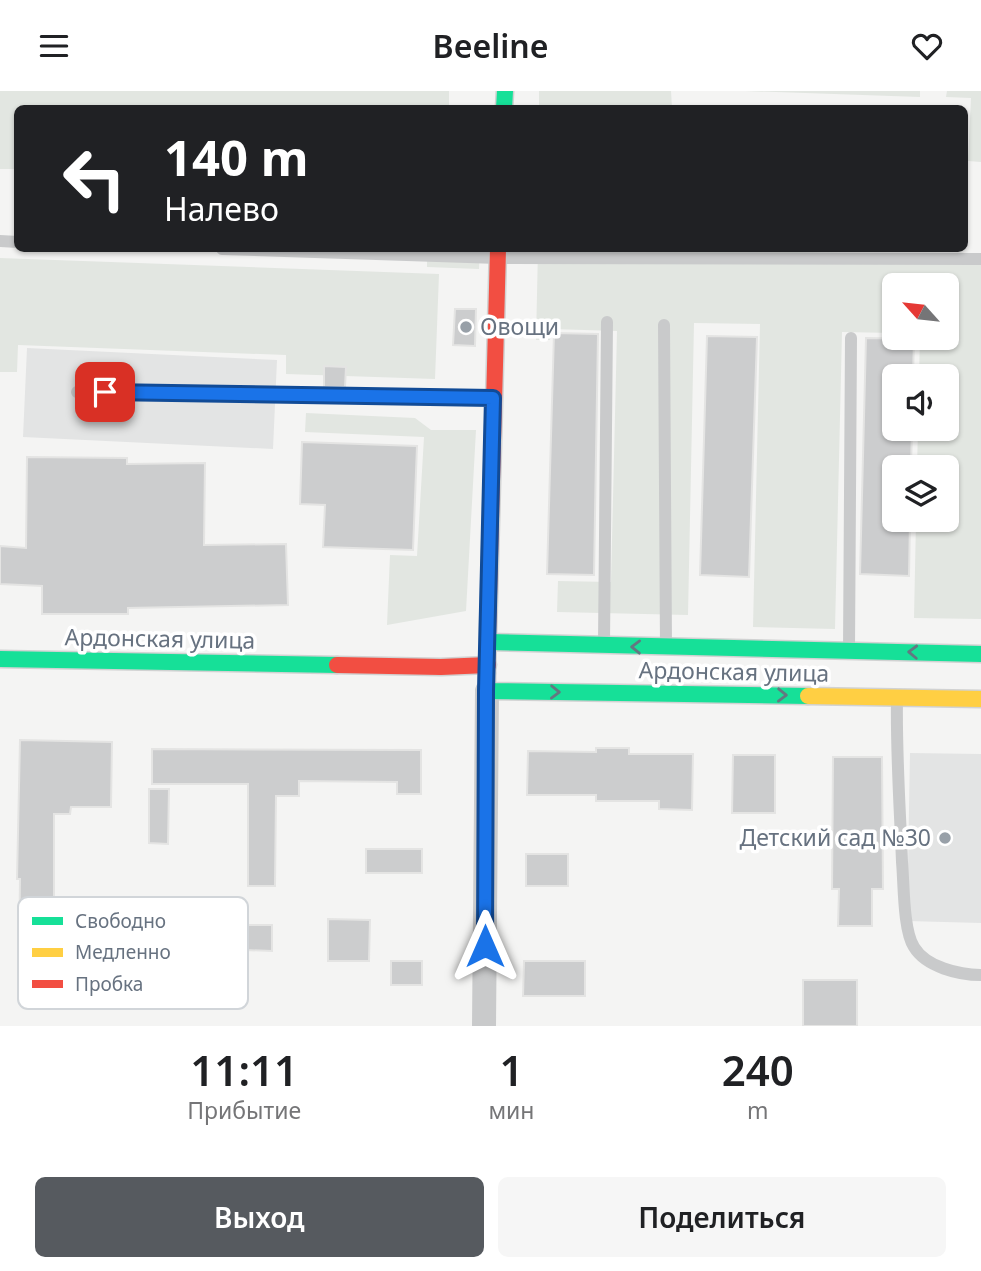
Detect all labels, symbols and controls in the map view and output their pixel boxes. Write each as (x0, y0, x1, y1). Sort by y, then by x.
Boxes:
text: Beeline (433, 24, 548, 67)
icon: menu (35, 27, 73, 65)
icon: heart (908, 27, 946, 65)
text: 140 m (164, 124, 309, 190)
icon: left (49, 133, 140, 224)
text: Налево (164, 187, 279, 230)
north arrow (882, 273, 959, 350)
map controls (882, 273, 959, 532)
place label: Овощи (480, 310, 559, 342)
marker: Овощи (458, 319, 474, 335)
pin (75, 362, 135, 422)
button: sound (882, 364, 959, 441)
icon: arrive (86, 373, 124, 411)
button: layers (882, 455, 959, 532)
street label: Ардонская улица (64, 620, 256, 656)
one-way arrow (631, 639, 641, 655)
one-way arrow (907, 645, 918, 660)
street label: Ардонская улица (638, 653, 830, 689)
one-way arrow (550, 684, 560, 700)
one-way arrow (777, 687, 788, 703)
place label: Детский сад №30 (739, 821, 931, 853)
marker: Детский сад №30 (937, 830, 953, 846)
legend (18, 897, 248, 1009)
text: Свободно (75, 908, 166, 934)
position arrow (448, 909, 522, 983)
text: Медленно (75, 939, 171, 965)
text: Пробка (75, 971, 143, 997)
text: 11:11 (190, 1041, 298, 1098)
text: 1 (499, 1041, 523, 1098)
text: 240 (722, 1041, 794, 1098)
text: Прибытие (187, 1094, 301, 1126)
text: мин (488, 1094, 534, 1126)
text: m (747, 1094, 769, 1126)
button: Выход (35, 1177, 484, 1257)
button: Поделиться (498, 1177, 946, 1257)

